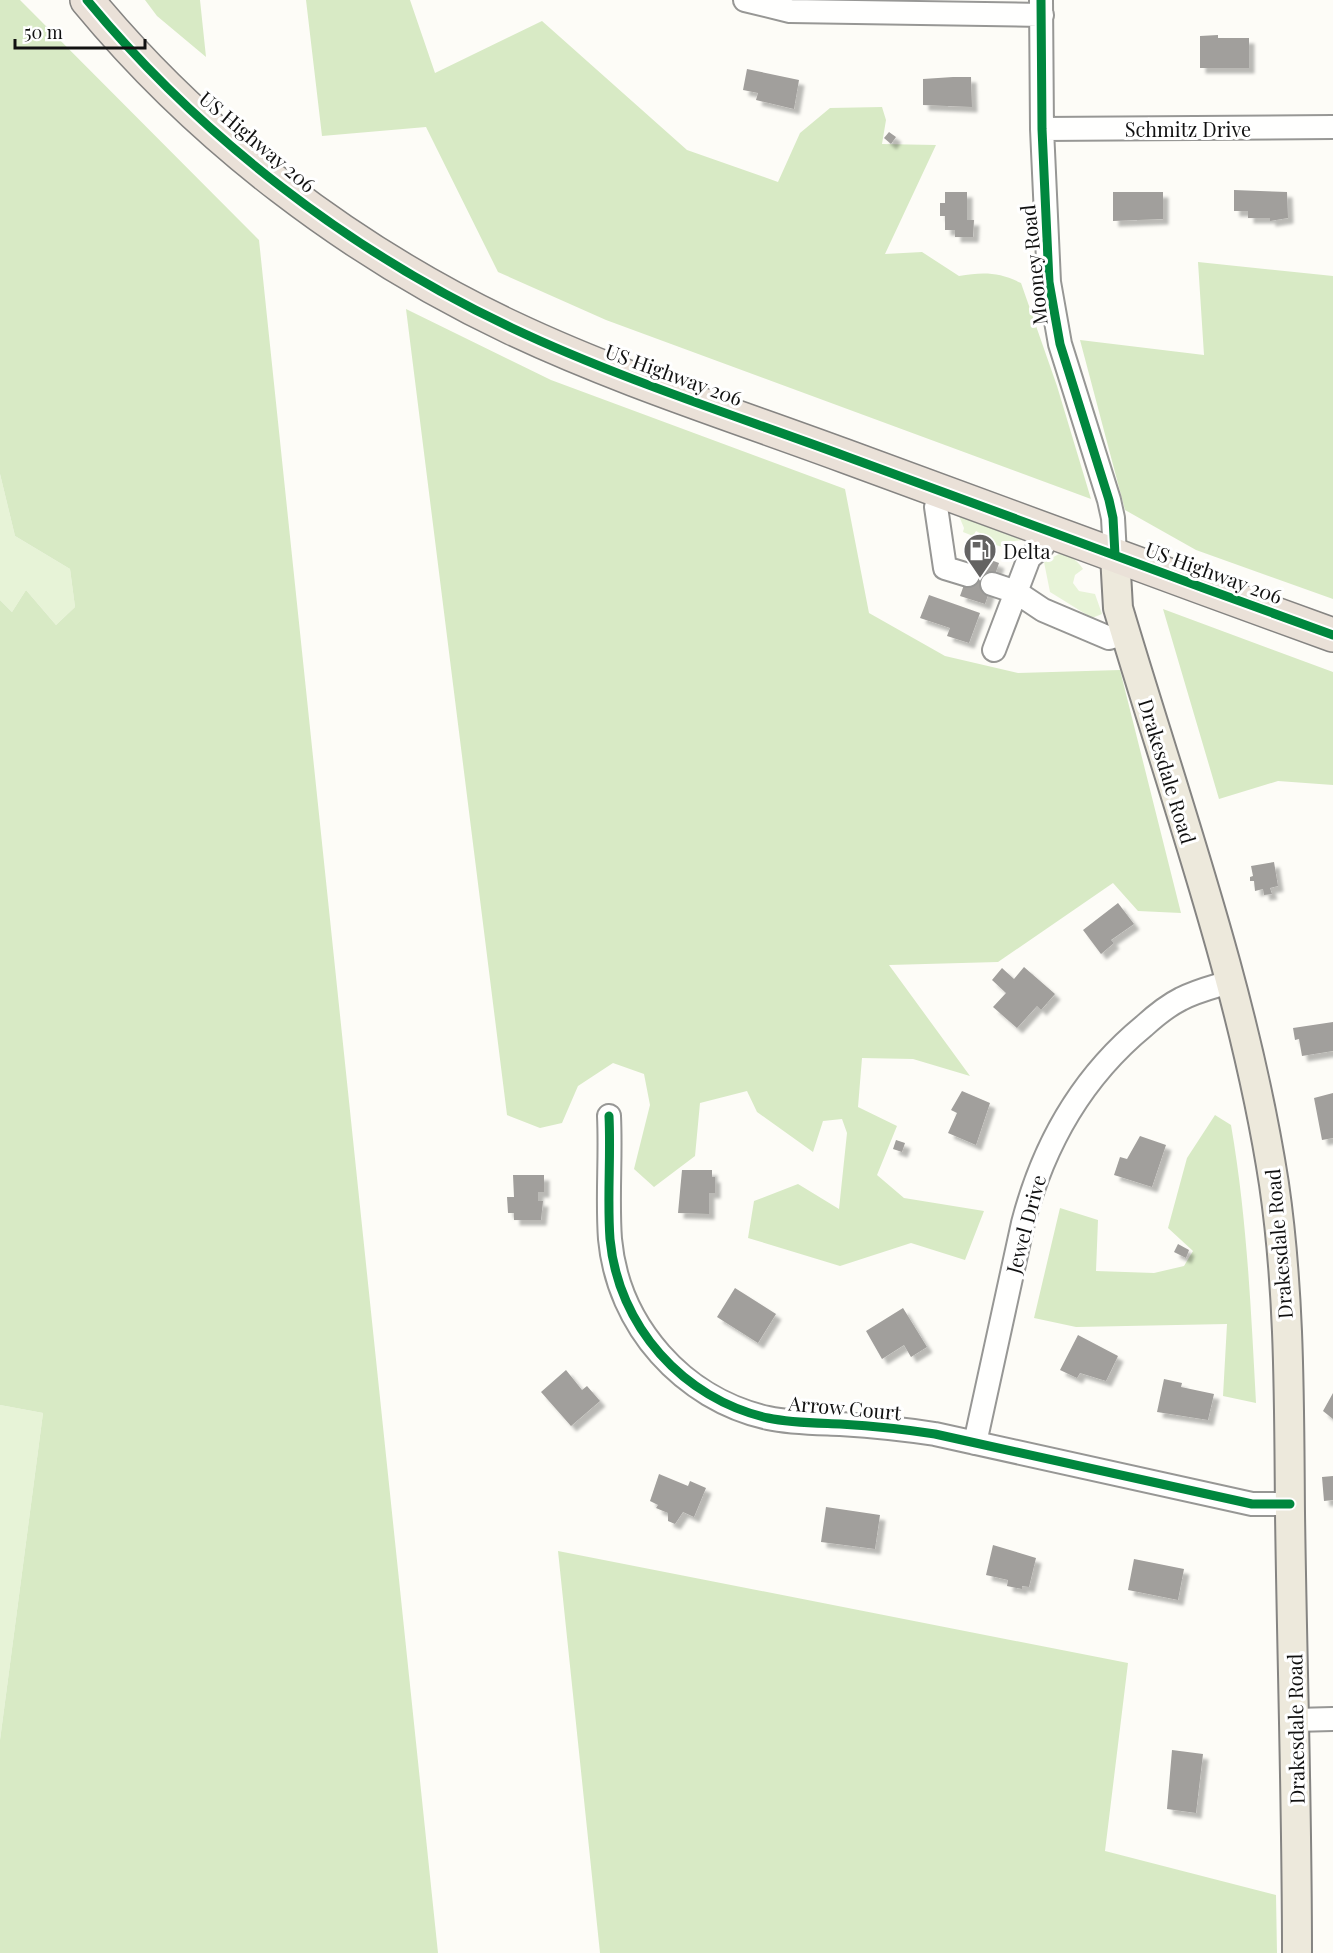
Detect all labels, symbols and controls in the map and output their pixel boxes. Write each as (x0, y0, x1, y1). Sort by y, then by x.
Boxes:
scale bar (15, 12, 146, 50)
text: 50 m (24, 20, 63, 44)
street label: US Highway 206 (194, 84, 322, 198)
street label: Schmitz Drive (1125, 115, 1251, 142)
street label: Mooney Road (1013, 203, 1053, 327)
street label: US Highway 206 (602, 337, 746, 411)
fuel station icon: Delta (962, 532, 998, 579)
street label: US Highway 206 (1142, 535, 1286, 609)
place label: Delta (1003, 537, 1050, 564)
street label: Drakesdale Road (1133, 695, 1203, 847)
street label: Drakesdale Road (1258, 1167, 1298, 1320)
street label: Jewel Drive (999, 1172, 1051, 1277)
street label: Arrow Court (787, 1389, 903, 1425)
street label: Drakesdale Road (1280, 1653, 1310, 1804)

